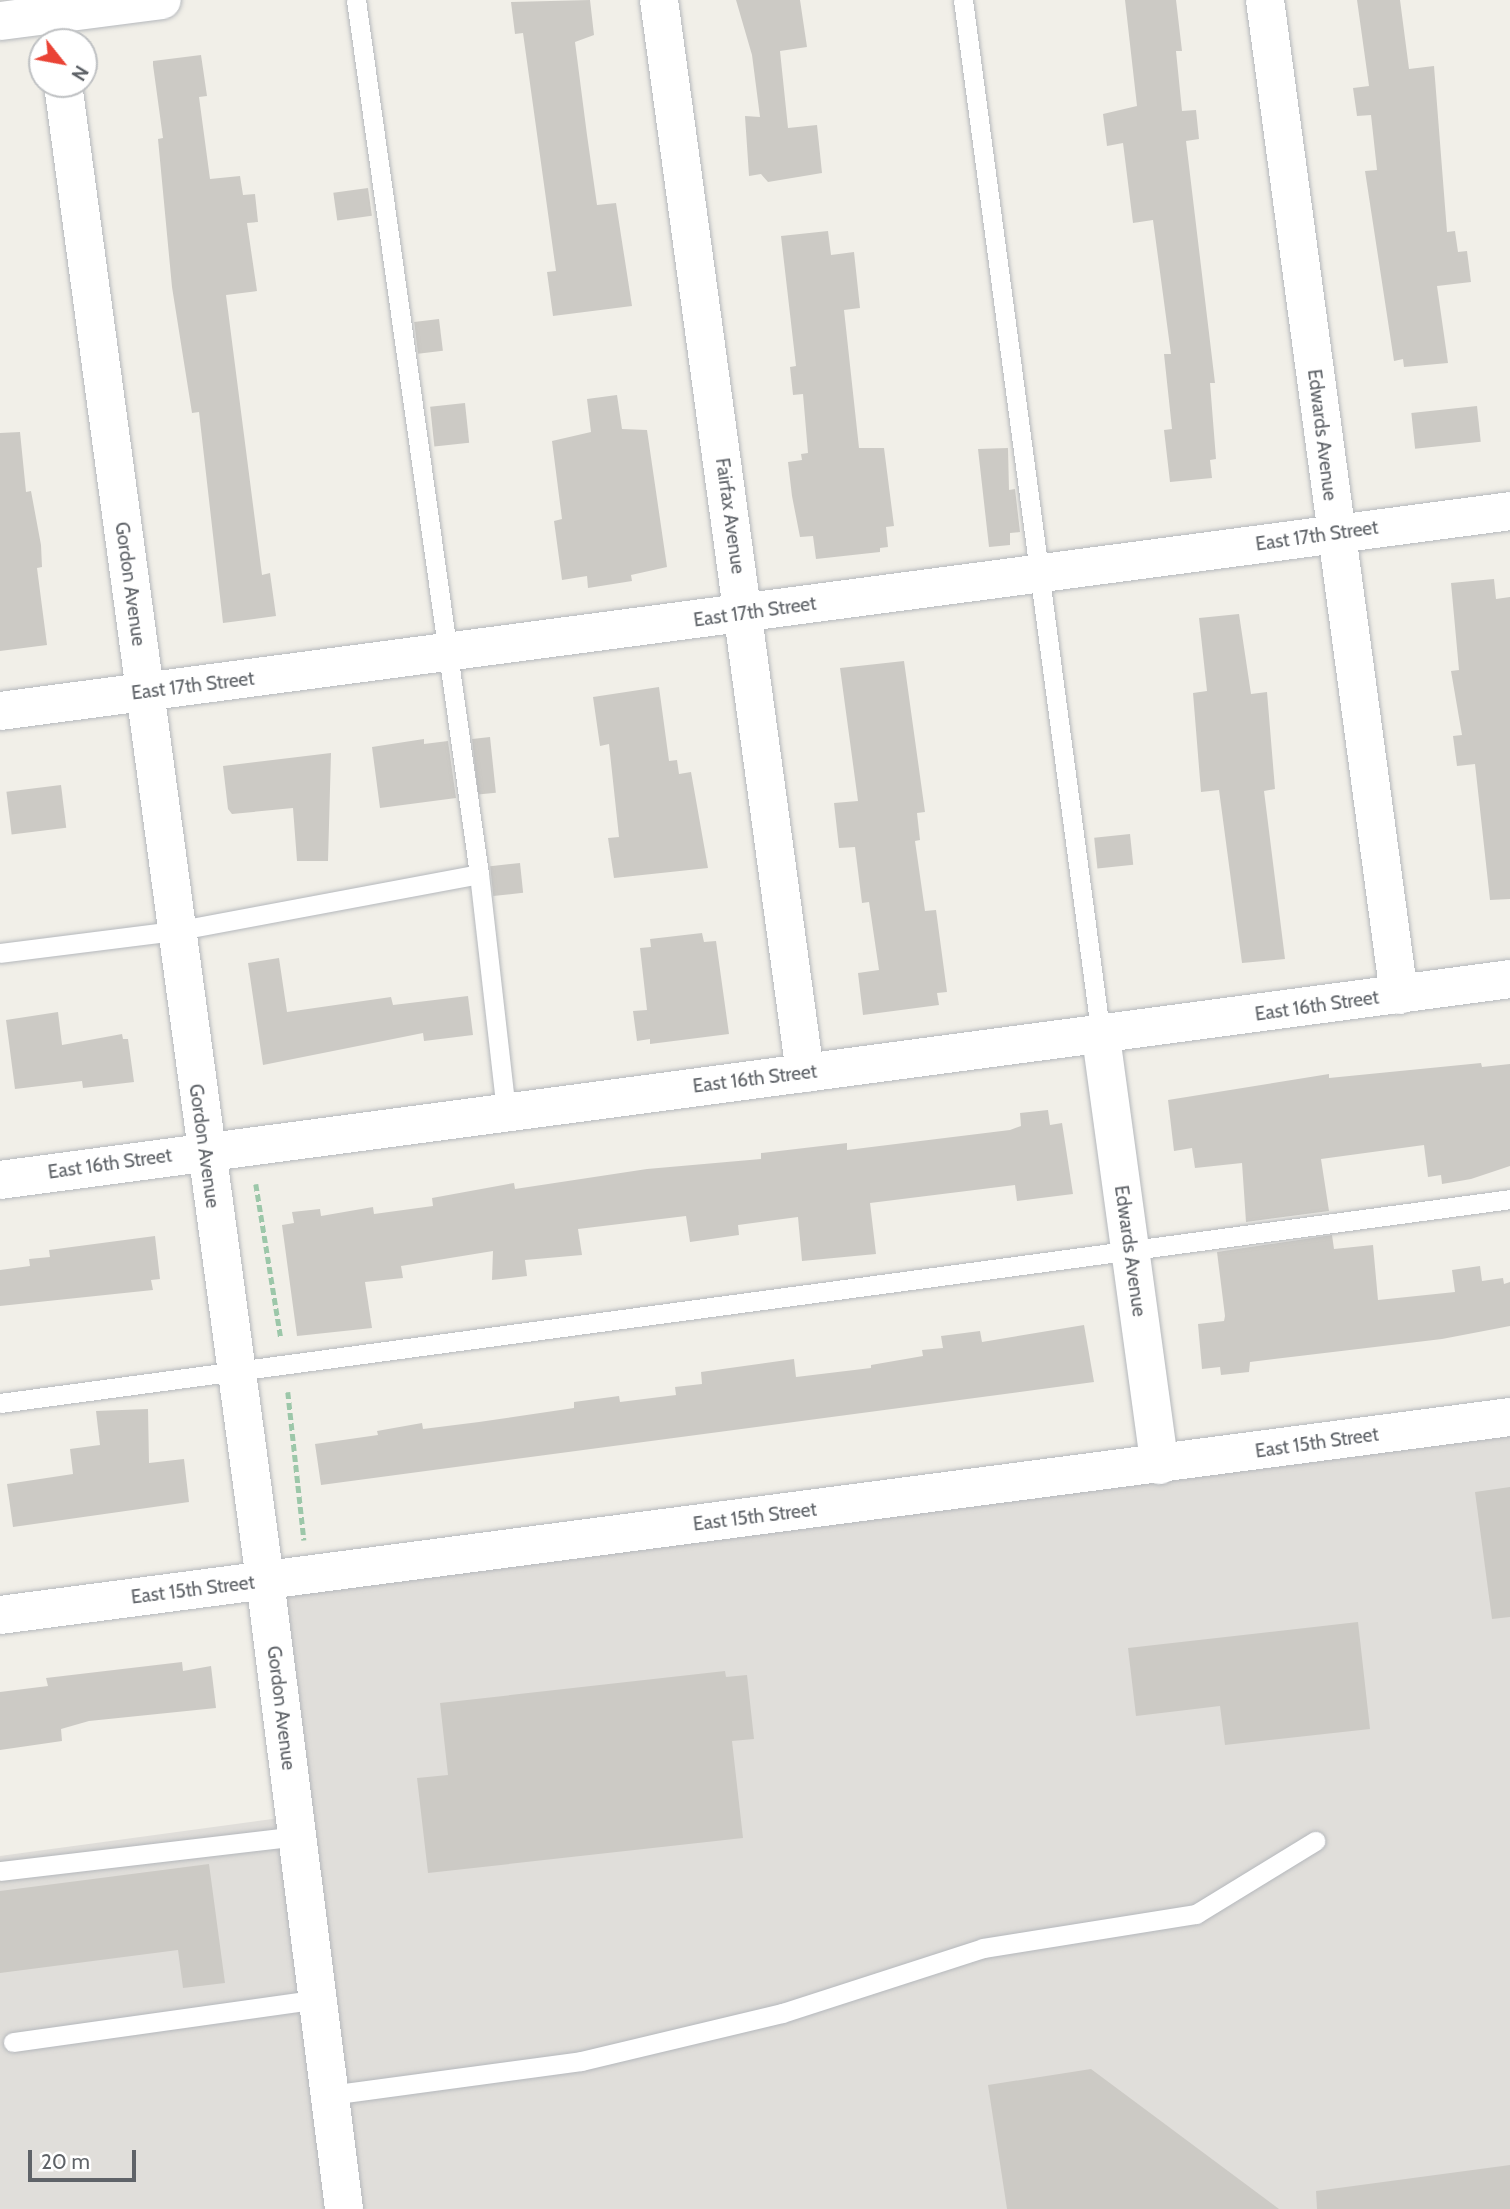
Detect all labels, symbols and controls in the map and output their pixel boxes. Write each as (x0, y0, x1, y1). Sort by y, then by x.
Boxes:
north arrow (28, 28, 98, 98)
text: N (66, 61, 93, 85)
street label: Edwards Avenue (1303, 368, 1341, 502)
street label: Fairfax Avenue (711, 457, 749, 575)
street label: East 17th Street (1254, 516, 1380, 556)
street label: Gordon Avenue (110, 521, 150, 647)
street label: East 17th Street (692, 592, 818, 632)
street label: East 17th Street (130, 667, 256, 705)
street label: East 16th Street (1254, 986, 1380, 1026)
street label: East 16th Street (692, 1060, 818, 1098)
street label: Gordon Avenue (184, 1083, 224, 1209)
street label: East 16th Street (47, 1144, 173, 1184)
street label: Edwards Avenue (1110, 1184, 1150, 1318)
street label: East 15th Street (1254, 1423, 1380, 1463)
street label: East 15th Street (692, 1498, 818, 1536)
street label: East 15th Street (130, 1571, 256, 1609)
street label: Gordon Avenue (262, 1645, 300, 1771)
scale bar (32, 2136, 140, 2180)
text: 20 m (41, 2149, 90, 2174)

